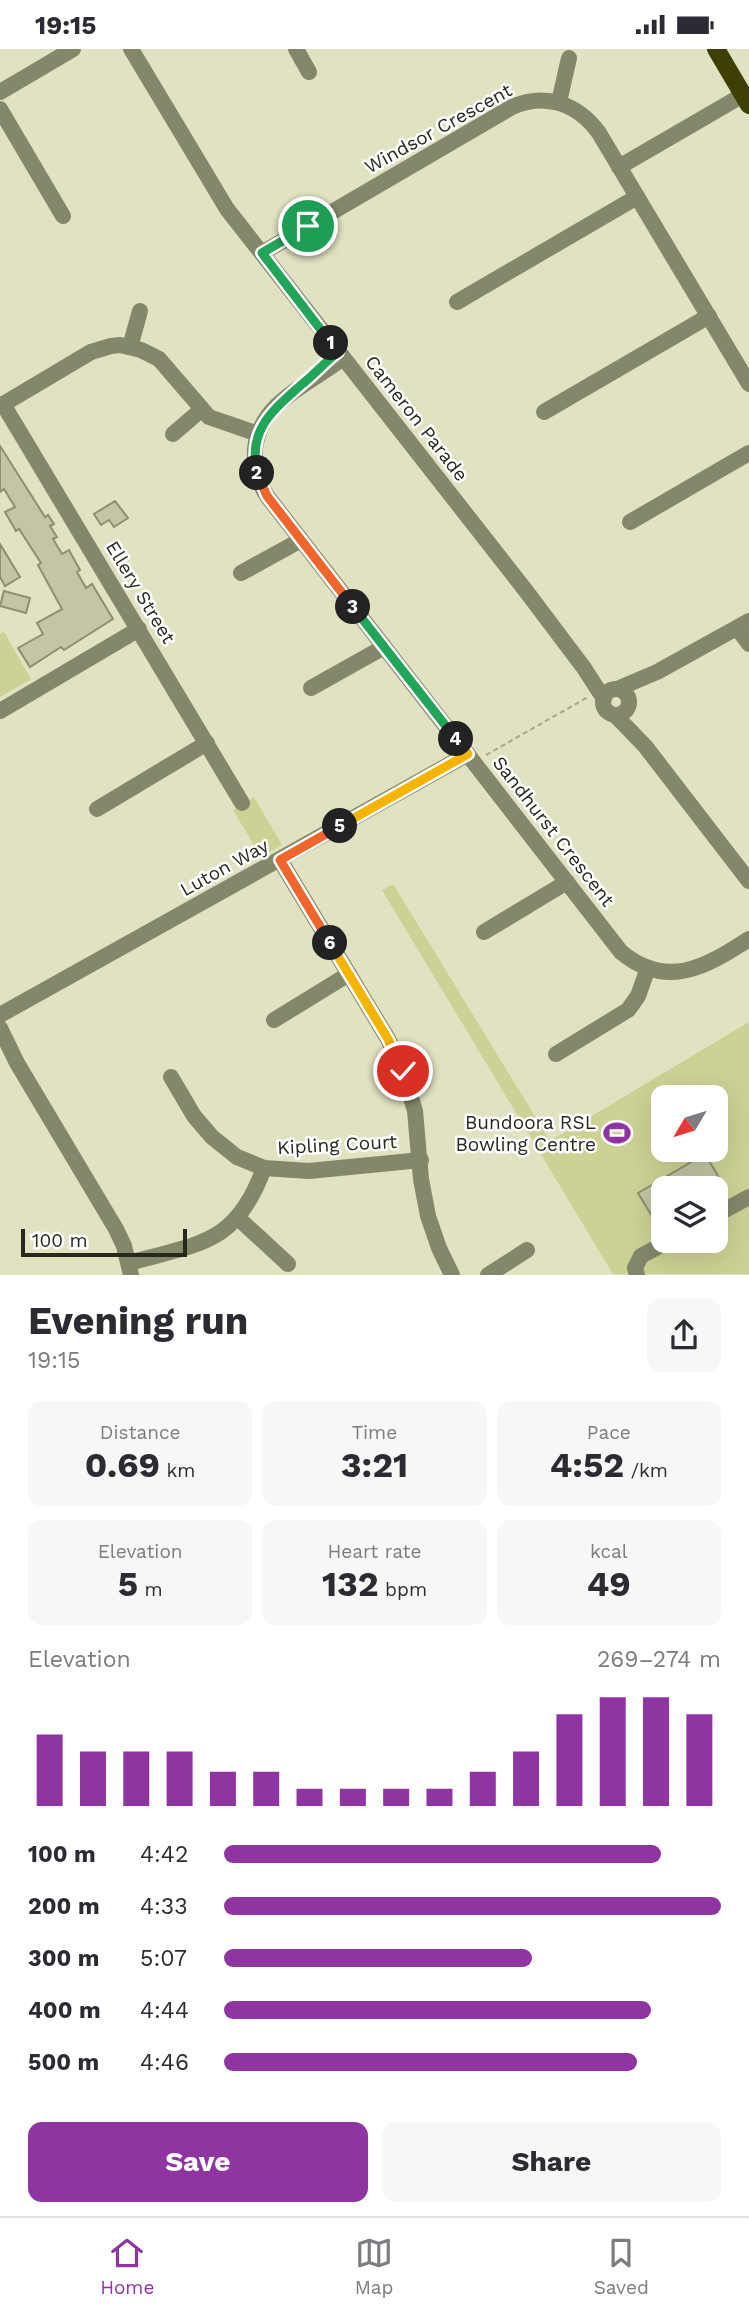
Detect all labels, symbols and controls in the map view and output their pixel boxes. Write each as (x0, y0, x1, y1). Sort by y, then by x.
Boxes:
text: 19:15 (35, 10, 96, 40)
street label: Windsor Crescent (361, 78, 516, 178)
pin (278, 196, 338, 256)
icon: arrive (289, 207, 327, 245)
pin: 1 (314, 325, 348, 361)
text: 1 (326, 331, 335, 354)
street label: Cameron Parade (360, 351, 473, 486)
pin: 2 (240, 455, 274, 491)
text: 2 (251, 461, 262, 484)
street label: Ellery Street (101, 537, 180, 648)
pin: 3 (336, 589, 370, 625)
text: 3 (347, 595, 358, 618)
pin: 4 (438, 721, 474, 757)
text: 4 (449, 727, 462, 750)
street label: Sandhurst Crescent (488, 752, 619, 911)
pin: 5 (322, 809, 358, 843)
text: 5 (334, 814, 345, 837)
street label: Luton Way (176, 834, 273, 901)
pin: 6 (312, 925, 348, 961)
text: 6 (324, 931, 335, 954)
pin (373, 1041, 433, 1101)
icon: check (384, 1052, 422, 1090)
north arrow (651, 1085, 728, 1162)
map controls (651, 1085, 728, 1253)
place label: Bundoora RSL Bowling Centre (455, 1111, 596, 1156)
sports icon: Bundoora RSL Bowling Centre (602, 1118, 632, 1148)
street label: Kipling Court (277, 1130, 398, 1159)
button: layers (651, 1176, 728, 1253)
scale bar (21, 1225, 187, 1257)
text: 100 m (32, 1229, 88, 1252)
button: share (647, 1298, 721, 1372)
text: Evening run (28, 1299, 248, 1343)
text: 19:15 (28, 1347, 80, 1374)
text: Distance (100, 1421, 181, 1444)
text: Time (352, 1421, 397, 1444)
text: Pace (587, 1421, 631, 1444)
text: 0.69 (85, 1444, 160, 1486)
text: 3:21 (341, 1444, 408, 1486)
text: 4:52 (550, 1444, 624, 1486)
text: km (160, 1459, 195, 1482)
text: /km (624, 1459, 668, 1482)
text: Elevation (98, 1540, 183, 1563)
text: Heart rate (328, 1540, 421, 1563)
text: kcal (590, 1540, 628, 1563)
text: 5 (118, 1563, 138, 1605)
text: 132 (322, 1563, 379, 1605)
text: 49 (587, 1563, 631, 1605)
text: m (138, 1578, 163, 1601)
text: bpm (379, 1578, 427, 1601)
text: Elevation (28, 1646, 131, 1673)
text: 269–274 m (597, 1646, 721, 1673)
text: 100 m (28, 1841, 96, 1868)
text: 4:42 (140, 1841, 188, 1868)
text: 200 m (28, 1893, 100, 1920)
text: 4:33 (140, 1893, 188, 1920)
text: 300 m (28, 1945, 99, 1972)
text: 5:07 (140, 1945, 187, 1972)
text: 400 m (28, 1997, 101, 2024)
text: 4:44 (140, 1997, 189, 2024)
text: 500 m (28, 2049, 99, 2076)
text: 4:46 (140, 2049, 189, 2076)
button: Save (28, 2122, 368, 2202)
button: Share (382, 2122, 721, 2202)
tab: Home (100, 2234, 154, 2299)
tab: Map (355, 2234, 393, 2299)
tab: Saved (594, 2234, 649, 2299)

